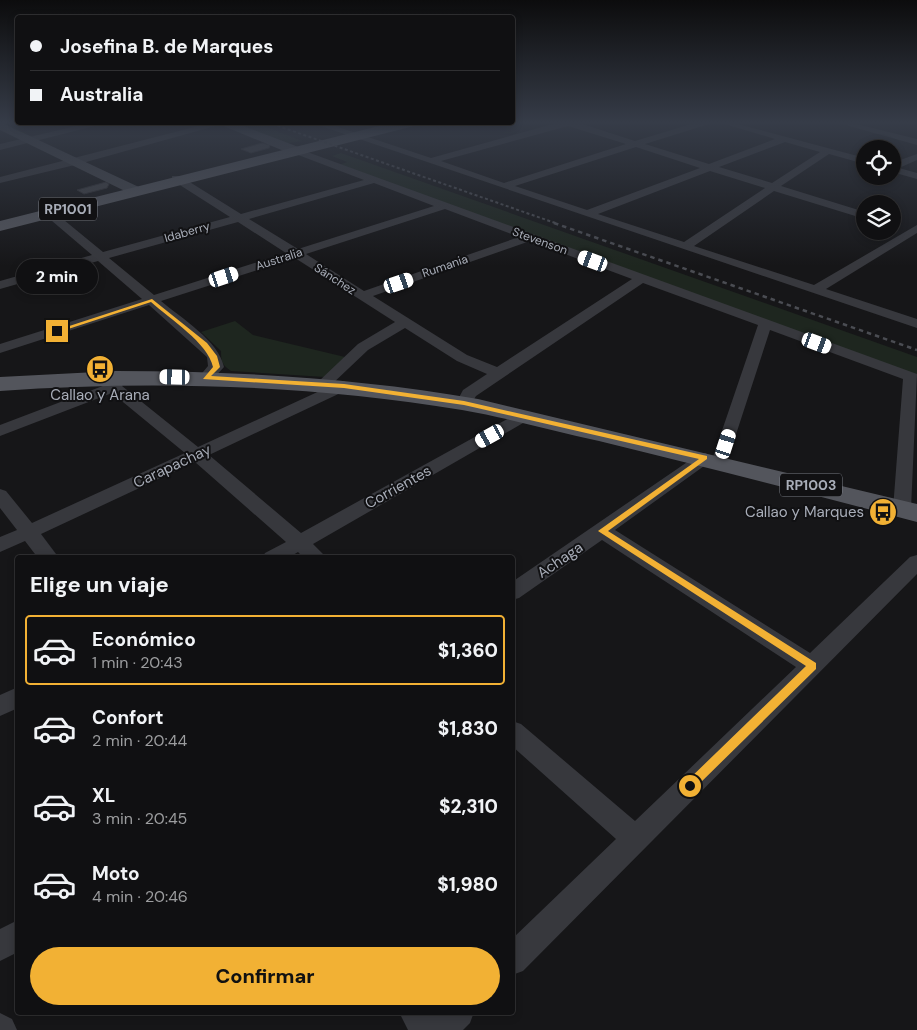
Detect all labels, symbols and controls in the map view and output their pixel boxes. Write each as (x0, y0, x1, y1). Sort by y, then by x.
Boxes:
text: Josefina B. de Marques (60, 34, 273, 59)
text: Australia (60, 82, 143, 107)
map controls (856, 140, 901, 240)
button: locate (856, 140, 901, 185)
button: layers (856, 195, 901, 240)
road number: RP1001 (39, 198, 97, 220)
street label: Idaberry (162, 218, 212, 246)
street label: Stevenson (510, 224, 570, 258)
street label: Australia (254, 244, 304, 274)
car (576, 249, 609, 273)
street label: Rumania (420, 251, 470, 281)
callout: 2 min (16, 258, 98, 294)
street label: Sánchez (311, 260, 359, 298)
car (207, 265, 240, 289)
text: 2 min (36, 266, 78, 287)
car (382, 271, 415, 295)
route end (46, 320, 68, 342)
car (800, 331, 833, 355)
bus stop icon: Callao y Arana (85, 354, 115, 384)
car (159, 369, 190, 385)
place label: Callao y Arana (50, 385, 150, 405)
car (473, 422, 506, 450)
car (714, 427, 737, 461)
street label: Carapachay (130, 439, 215, 493)
street label: Corrientes (361, 461, 435, 513)
road number: RP1003 (780, 474, 842, 496)
bus stop icon: Callao y Marques (868, 497, 898, 527)
place label: Callao y Marques (745, 502, 864, 522)
street label: Achaga (533, 537, 587, 583)
text: Elige un viaje (30, 570, 169, 599)
text: Económico (92, 627, 196, 652)
icon: car (32, 628, 77, 673)
text: $1,360 (438, 638, 498, 663)
text: 1 min · 20:43 (92, 652, 183, 673)
text: Confort (92, 705, 164, 730)
icon: car (32, 706, 77, 751)
text: $1,830 (438, 716, 498, 741)
text: 2 min · 20:44 (92, 730, 187, 751)
route start (679, 775, 701, 797)
text: XL (92, 783, 115, 808)
icon: car (32, 784, 77, 829)
text: $2,310 (439, 794, 498, 819)
text: 3 min · 20:45 (92, 808, 187, 829)
text: Moto (92, 861, 140, 886)
icon: car (32, 862, 77, 907)
text: $1,980 (437, 872, 498, 897)
text: 4 min · 20:46 (92, 886, 188, 907)
button: Confirmar (30, 947, 500, 1005)

